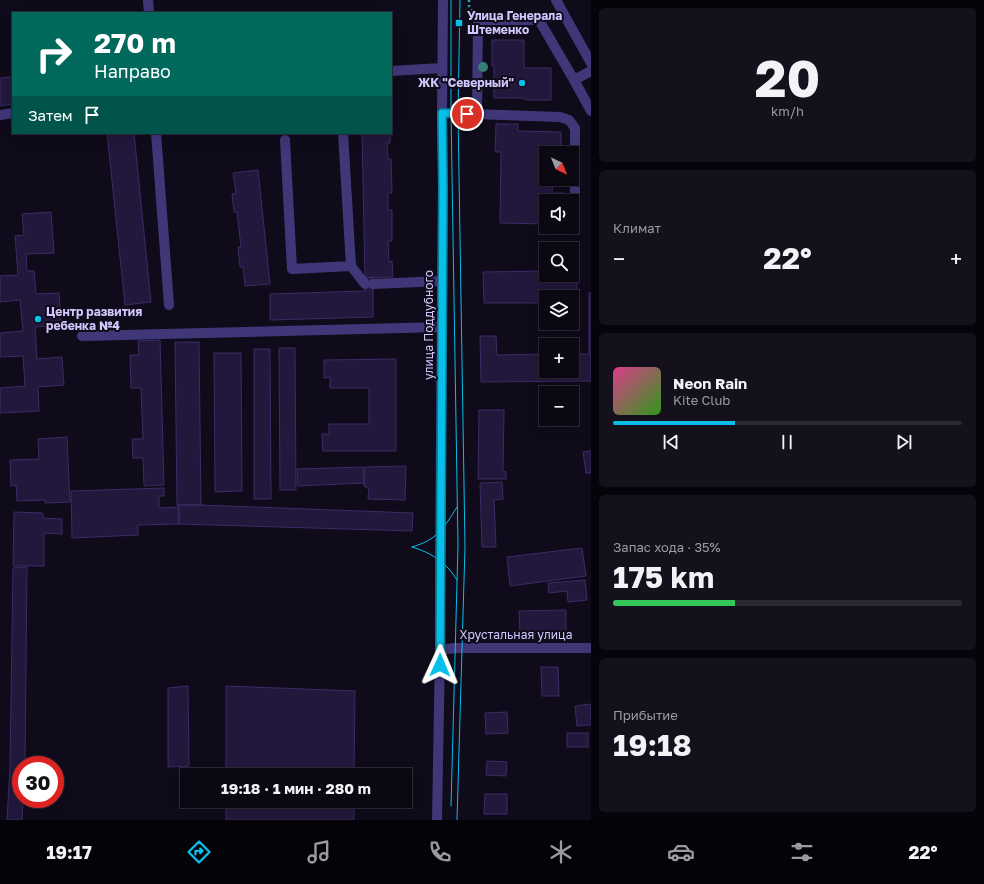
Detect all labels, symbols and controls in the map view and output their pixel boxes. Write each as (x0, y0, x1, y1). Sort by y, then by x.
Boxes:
place label: Улица Генерала Штеменко (467, 8, 562, 37)
marker: Улица Генерала Штеменко (454, 18, 464, 28)
text: 270 m (94, 26, 176, 59)
icon: right (28, 28, 80, 80)
text: 20 (755, 46, 820, 108)
text: Направо (94, 60, 171, 82)
place label: ЖК "Северный" (418, 75, 514, 90)
marker: ЖК "Северный" (517, 78, 527, 88)
pin (450, 97, 484, 131)
icon: arrive (456, 103, 478, 125)
text: km/h (771, 103, 804, 119)
icon: arrive (81, 104, 103, 126)
text: Затем (28, 106, 73, 124)
north arrow (539, 146, 579, 186)
map controls (539, 146, 579, 426)
button: sound (539, 194, 579, 234)
text: Климат (613, 220, 661, 236)
text: 22° (763, 240, 812, 276)
button: search (539, 242, 579, 282)
text: − (613, 245, 625, 272)
text: + (950, 245, 962, 272)
street label: улица Поддубного (421, 270, 436, 380)
button: layers (539, 290, 579, 330)
place label: Центр развития ребенка №4 (46, 304, 142, 333)
marker: Центр развития ребенка №4 (33, 314, 43, 324)
button: + (539, 338, 579, 378)
text: Neon Rain (673, 374, 747, 392)
button: − (539, 386, 579, 426)
text: Kite Club (673, 392, 730, 408)
icon: previous (660, 431, 682, 453)
icon: pause (776, 431, 798, 453)
icon: next (893, 431, 915, 453)
text: Запас хода · 35% (613, 539, 721, 555)
text: 175 km (613, 559, 714, 595)
street label: Хрустальная улица (460, 627, 572, 642)
position arrow (419, 644, 461, 686)
text: Прибытие (613, 707, 678, 723)
text: 19:18 (613, 727, 692, 763)
speed limit sign: 30 (12, 756, 64, 808)
text: 19:18 · 1 мин · 280 m (221, 779, 371, 797)
icon: directions (185, 838, 213, 866)
icon: music (305, 838, 333, 866)
icon: phone (426, 838, 454, 866)
icon: climate (547, 838, 575, 866)
icon: car (667, 838, 695, 866)
icon: filters (788, 838, 816, 866)
text: 19:17 (46, 841, 92, 863)
text: 22° (909, 841, 938, 863)

